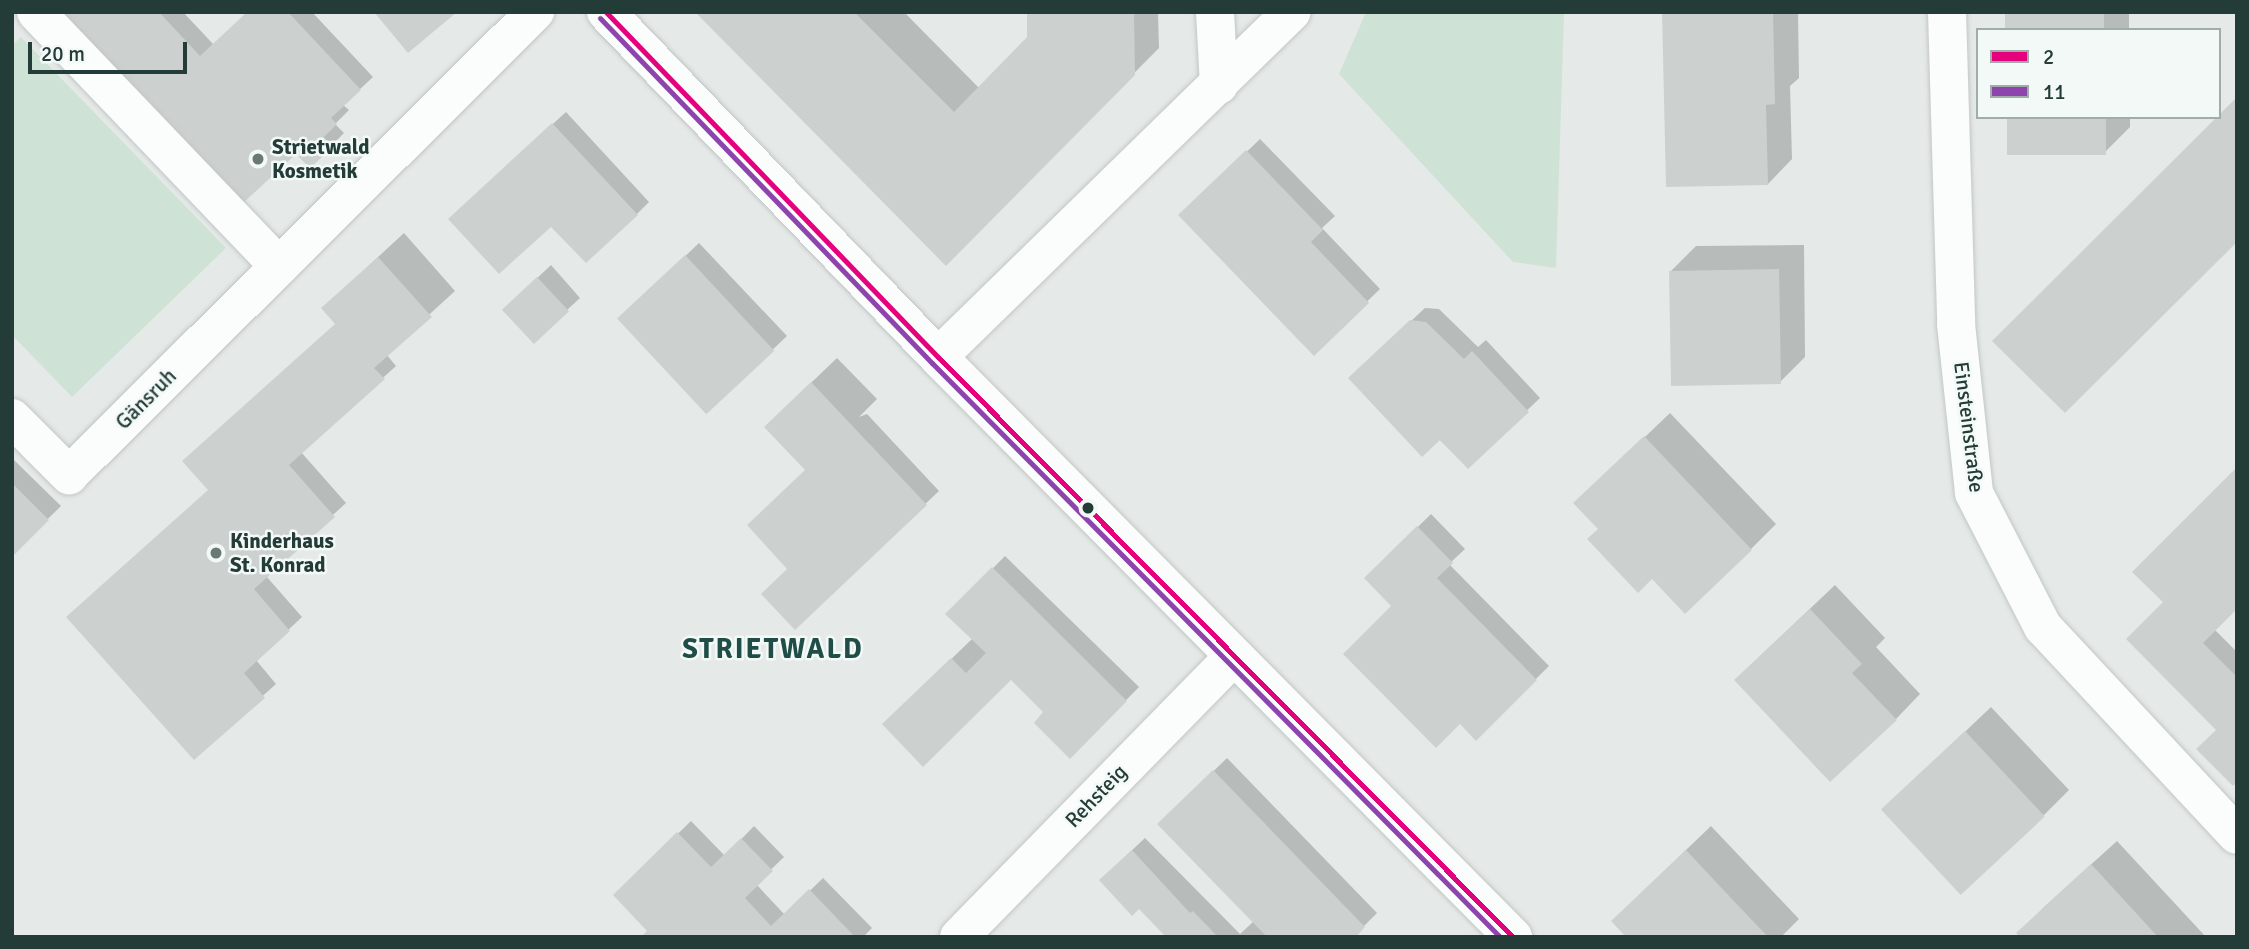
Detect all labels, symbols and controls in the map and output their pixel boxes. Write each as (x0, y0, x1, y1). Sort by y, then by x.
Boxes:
scale bar (32, 28, 191, 72)
legend (1976, 28, 2221, 119)
text: 20 m (41, 41, 85, 67)
text: 2 (2043, 44, 2054, 70)
text: 11 (2043, 79, 2066, 105)
place label: Strietwald Kosmetik (272, 134, 370, 184)
marker: Strietwald Kosmetik (250, 151, 266, 167)
street label: Einsteinstraße (1948, 360, 1990, 494)
street label: Gänsruh (110, 363, 182, 435)
unlabelled marker (1081, 501, 1095, 515)
place label: Kinderhaus St. Konrad (230, 528, 334, 578)
marker: Kinderhaus St. Konrad (208, 545, 224, 561)
district label: STRIETWALD (684, 632, 862, 666)
street label: Rehsteig (1060, 759, 1132, 833)

